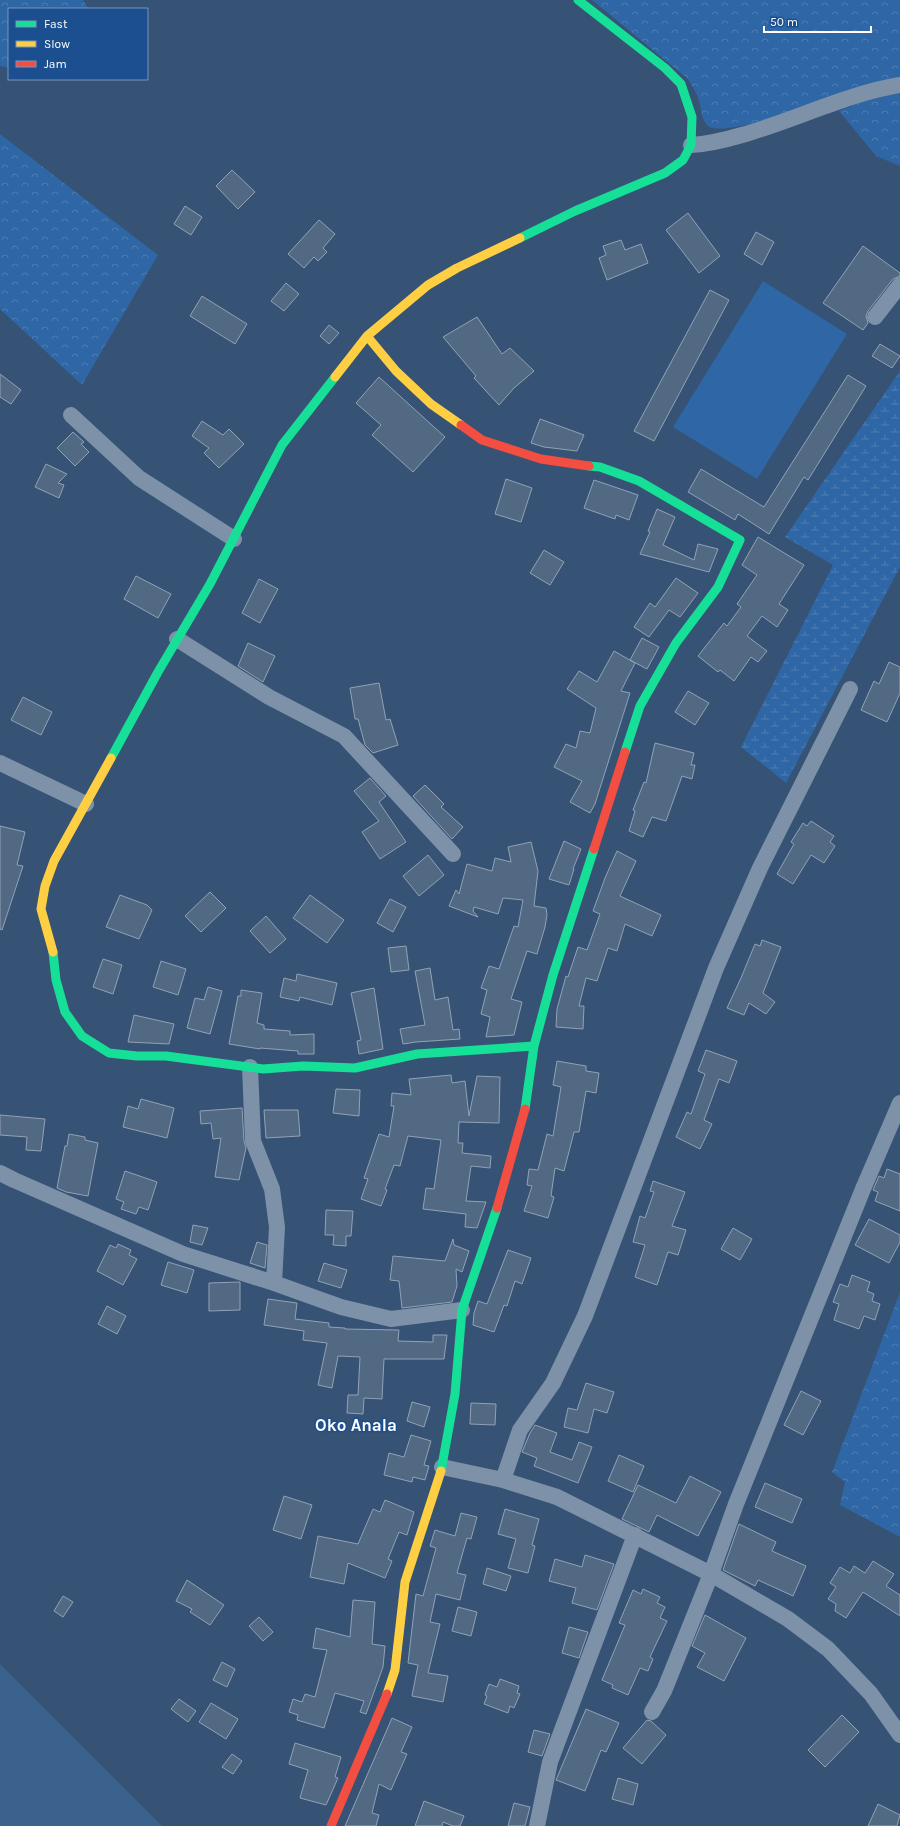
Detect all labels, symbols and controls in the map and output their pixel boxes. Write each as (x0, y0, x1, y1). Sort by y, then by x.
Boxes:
legend (8, 8, 148, 80)
scale bar (764, 8, 871, 34)
text: 50 m (770, 15, 798, 29)
text: Fast (44, 17, 68, 31)
text: Slow (44, 37, 70, 51)
text: Jam (44, 57, 67, 71)
district label: Oko Anala (315, 1415, 397, 1435)

